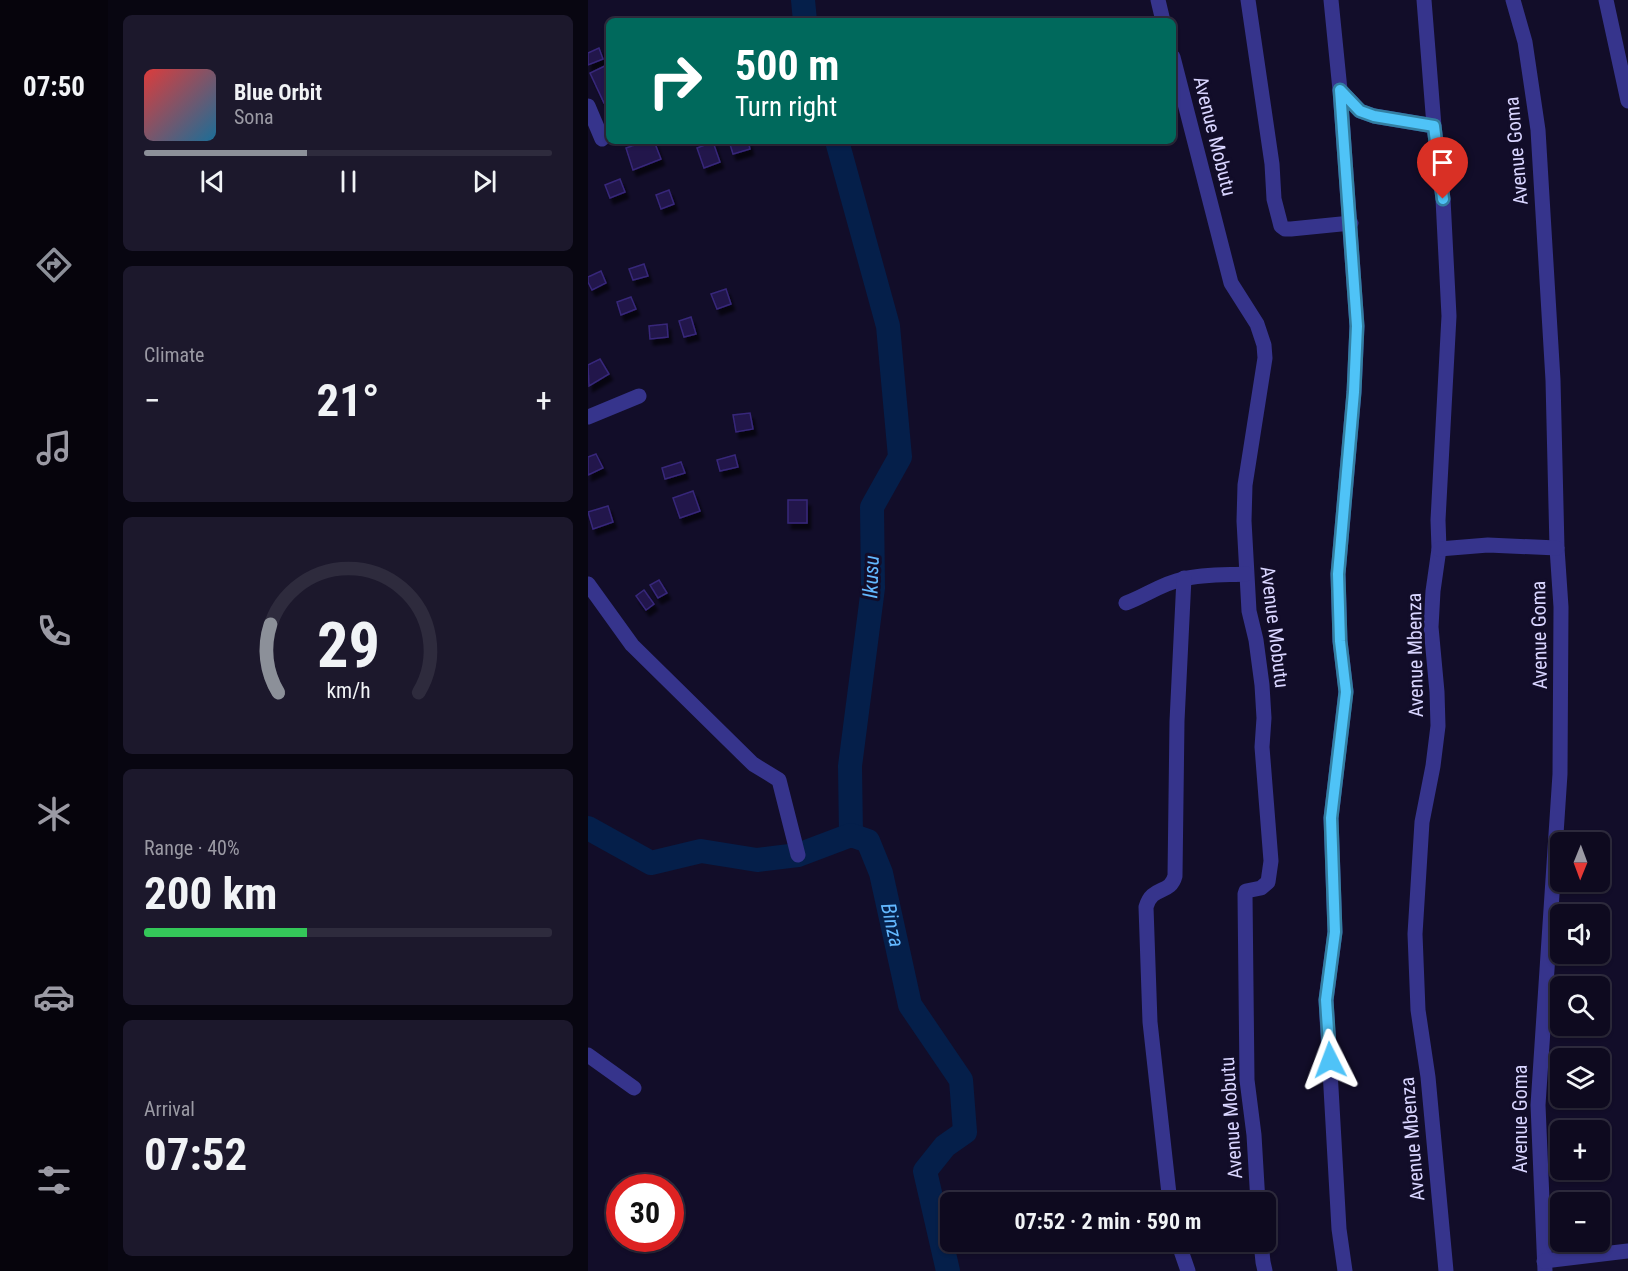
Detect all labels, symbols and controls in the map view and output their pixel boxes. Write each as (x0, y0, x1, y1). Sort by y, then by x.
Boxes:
text: 500 m (735, 41, 840, 90)
icon: right (636, 42, 714, 120)
text: 07:50 (23, 71, 85, 103)
street label: Avenue Mobutu (1189, 74, 1241, 198)
text: Blue Orbit (234, 80, 322, 105)
text: Turn right (735, 91, 837, 123)
street label: Avenue Goma (1499, 96, 1533, 206)
text: Sona (234, 105, 274, 129)
pin (1417, 137, 1468, 199)
icon: arrive (1426, 146, 1459, 179)
icon: previous (196, 165, 229, 198)
icon: pause (332, 165, 365, 198)
icon: next (468, 165, 501, 198)
icon: directions (33, 244, 75, 286)
text: Climate (144, 343, 204, 367)
text: 21° (317, 374, 380, 427)
text: − (144, 381, 161, 420)
text: + (536, 381, 552, 420)
icon: music (33, 427, 75, 469)
water label: Ikusu (858, 555, 884, 599)
street label: Avenue Mobutu (1256, 565, 1294, 689)
street label: Avenue Goma (1526, 580, 1552, 690)
street label: Avenue Mbenza (1402, 593, 1428, 717)
text: 29 (316, 609, 380, 682)
icon: phone (33, 610, 75, 652)
text: km/h (326, 678, 370, 703)
icon: climate (33, 793, 75, 835)
north arrow (1550, 832, 1610, 892)
map controls (1550, 832, 1610, 1252)
text: Range · 40% (144, 836, 240, 860)
text: 200 km (144, 867, 277, 920)
water label: Binza (876, 901, 909, 949)
button: sound (1550, 904, 1610, 964)
icon: car (33, 976, 75, 1018)
button: search (1550, 976, 1610, 1036)
position arrow (1298, 1028, 1362, 1092)
button: layers (1550, 1048, 1610, 1108)
street label: Avenue Mobutu (1215, 1056, 1247, 1180)
street label: Avenue Goma (1508, 1065, 1532, 1173)
street label: Avenue Mbenza (1395, 1076, 1429, 1202)
text: Arrival (144, 1097, 195, 1121)
button: + (1550, 1120, 1610, 1180)
text: 07:52 (144, 1128, 247, 1181)
icon: filters (33, 1159, 75, 1201)
speed limit sign: 30 (606, 1174, 684, 1252)
button: − (1550, 1192, 1610, 1252)
text: 07:52 · 2 min · 590 m (1015, 1209, 1201, 1234)

